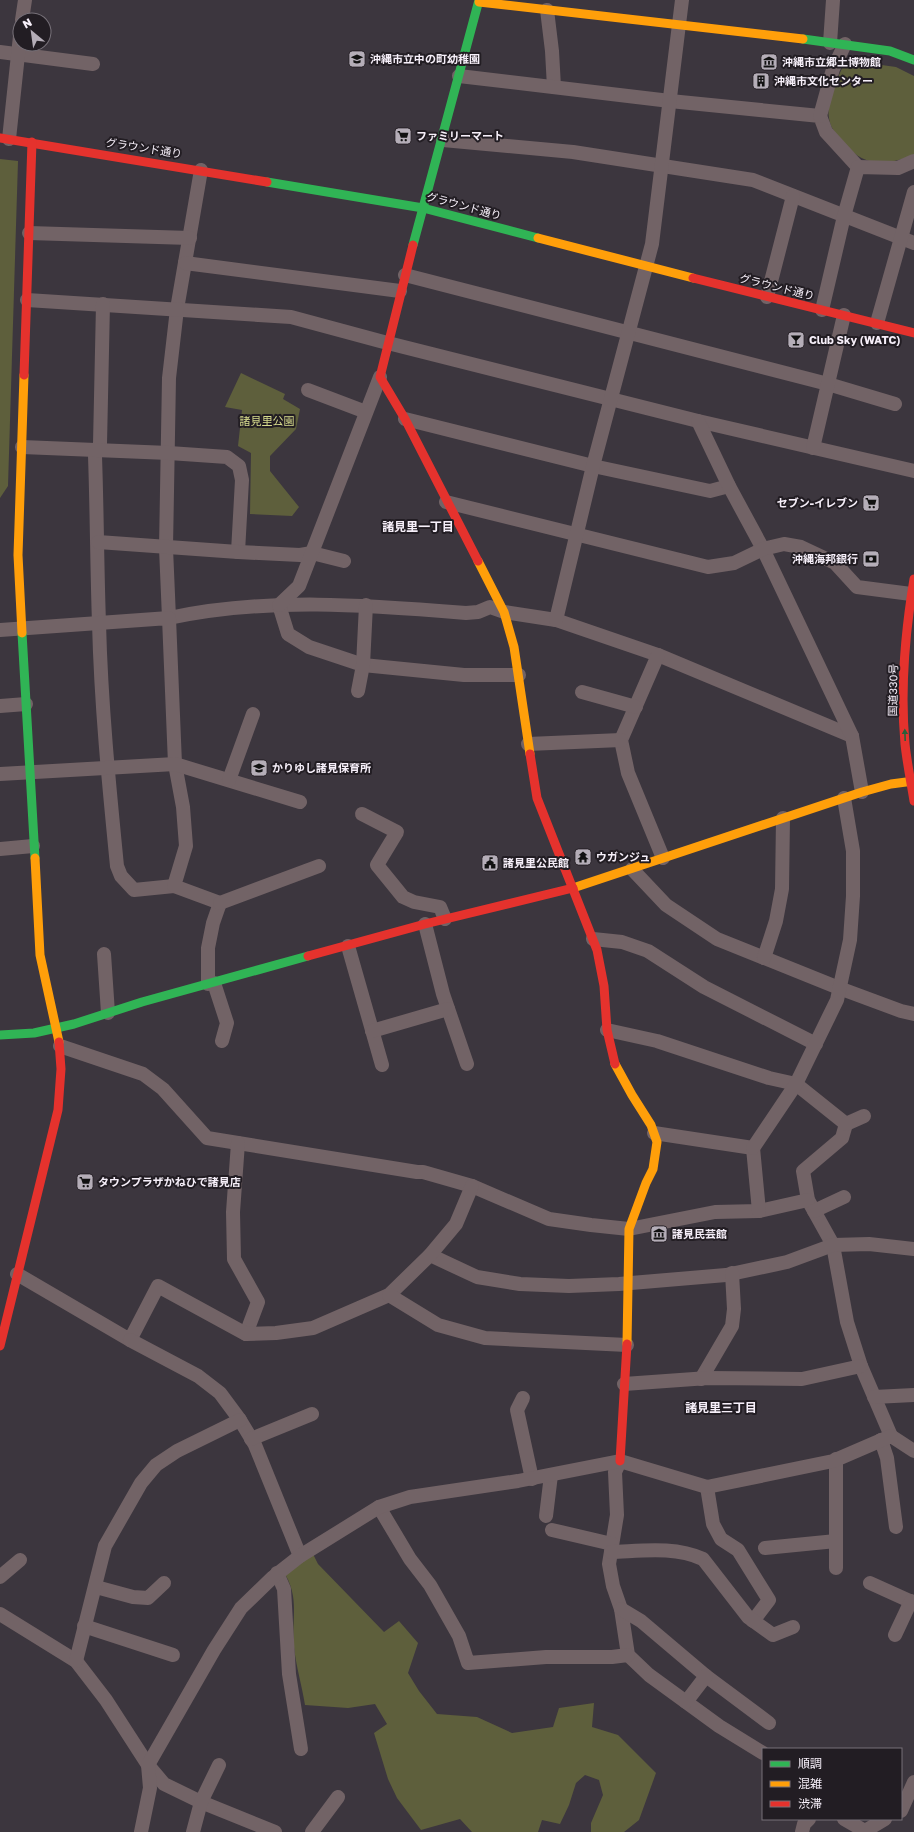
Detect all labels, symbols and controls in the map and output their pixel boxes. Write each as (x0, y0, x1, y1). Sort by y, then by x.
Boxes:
north arrow (12, 12, 52, 52)
text: N (20, 15, 34, 31)
school or university icon: 沖縄市立中の町幼稚園 (347, 49, 367, 69)
place label: 沖縄市立中の町幼稚園 (370, 52, 480, 65)
museum icon: 沖縄市立郷土博物館 (759, 52, 779, 72)
place label: 沖縄市立郷土博物館 (782, 55, 881, 68)
building icon: 沖縄市文化センター (751, 71, 771, 91)
place label: 沖縄市文化センター (774, 74, 873, 87)
supermarket icon: ファミリーマート (393, 126, 413, 146)
place label: ファミリーマート (416, 129, 504, 142)
street label: グラウンド通り (105, 135, 183, 160)
street label: グラウンド通り (425, 189, 503, 222)
street label: グラウンド通り (738, 271, 816, 302)
bar icon: Club Sky (WATC) (786, 330, 806, 350)
place label: Club Sky (WATC) (809, 333, 900, 346)
park label: 諸見里公園 (240, 414, 295, 427)
supermarket icon: セブン-イレブン (861, 493, 881, 513)
place label: セブン-イレブン (777, 496, 858, 509)
district label: 諸見里一丁目 (382, 519, 454, 534)
bank icon: 沖縄海邦銀行 (861, 549, 881, 569)
place label: 沖縄海邦銀行 (792, 552, 858, 565)
street label: 国道330号 (886, 664, 899, 716)
one-way arrow (902, 728, 908, 741)
school or university icon: かりゆし諸見保育所 (249, 758, 269, 778)
place label: かりゆし諸見保育所 (272, 761, 371, 774)
temple icon: ウガンジュ (573, 847, 593, 867)
place label: ウガンジュ (596, 850, 650, 863)
public building icon: 諸見里公民館 (480, 853, 500, 873)
place label: 諸見里公民館 (503, 856, 569, 869)
supermarket icon: タウンプラザかねひで諸見店 (75, 1172, 95, 1192)
place label: タウンプラザかねひで諸見店 (98, 1175, 241, 1188)
museum icon: 諸見民芸館 (649, 1224, 669, 1244)
place label: 諸見民芸館 (672, 1227, 727, 1240)
district label: 諸見里三丁目 (685, 1400, 757, 1415)
legend (762, 1748, 902, 1820)
text: 順調 (798, 1756, 822, 1771)
text: 混雑 (798, 1776, 822, 1791)
text: 渋滞 (798, 1796, 822, 1811)

